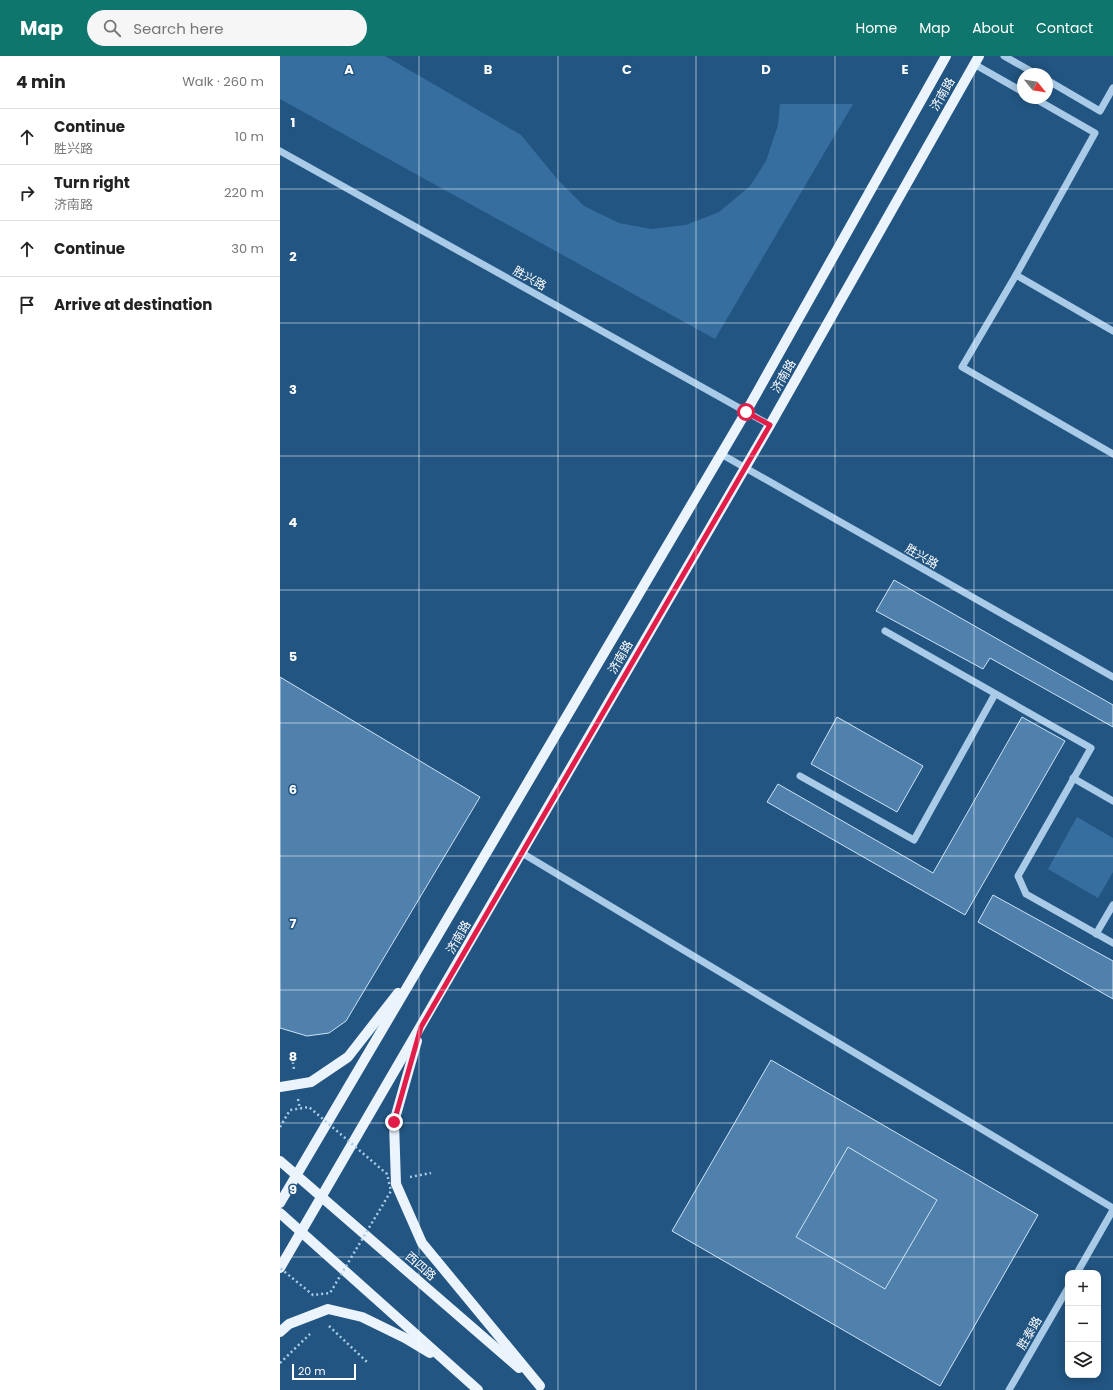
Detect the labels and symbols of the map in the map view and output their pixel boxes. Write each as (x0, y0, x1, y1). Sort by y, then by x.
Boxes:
text: A (344, 60, 354, 79)
text: B (484, 60, 493, 79)
text: C (622, 60, 632, 79)
text: D (761, 60, 771, 79)
text: E (901, 60, 909, 79)
north arrow (1017, 68, 1053, 104)
street label: 济南路 (926, 74, 958, 114)
text: 1 (291, 113, 295, 132)
text: 2 (289, 247, 297, 266)
street label: 胜兴路 (510, 262, 550, 294)
street label: 济南路 (767, 356, 799, 396)
text: 3 (289, 380, 297, 399)
route start (737, 403, 755, 421)
text: 4 (289, 513, 298, 532)
street label: 胜兴路 (902, 540, 942, 572)
street label: 济南路 (604, 637, 636, 677)
text: 5 (289, 647, 297, 666)
text: 6 (289, 780, 297, 799)
text: 7 (290, 914, 297, 933)
street label: 济南路 (442, 917, 474, 957)
text: 8 (289, 1047, 297, 1066)
route end (385, 1113, 403, 1131)
text: 9 (289, 1180, 297, 1199)
street label: 西四路 (402, 1248, 440, 1284)
street label: 胜泰路 (1013, 1313, 1045, 1353)
scale bar (292, 1362, 356, 1381)

